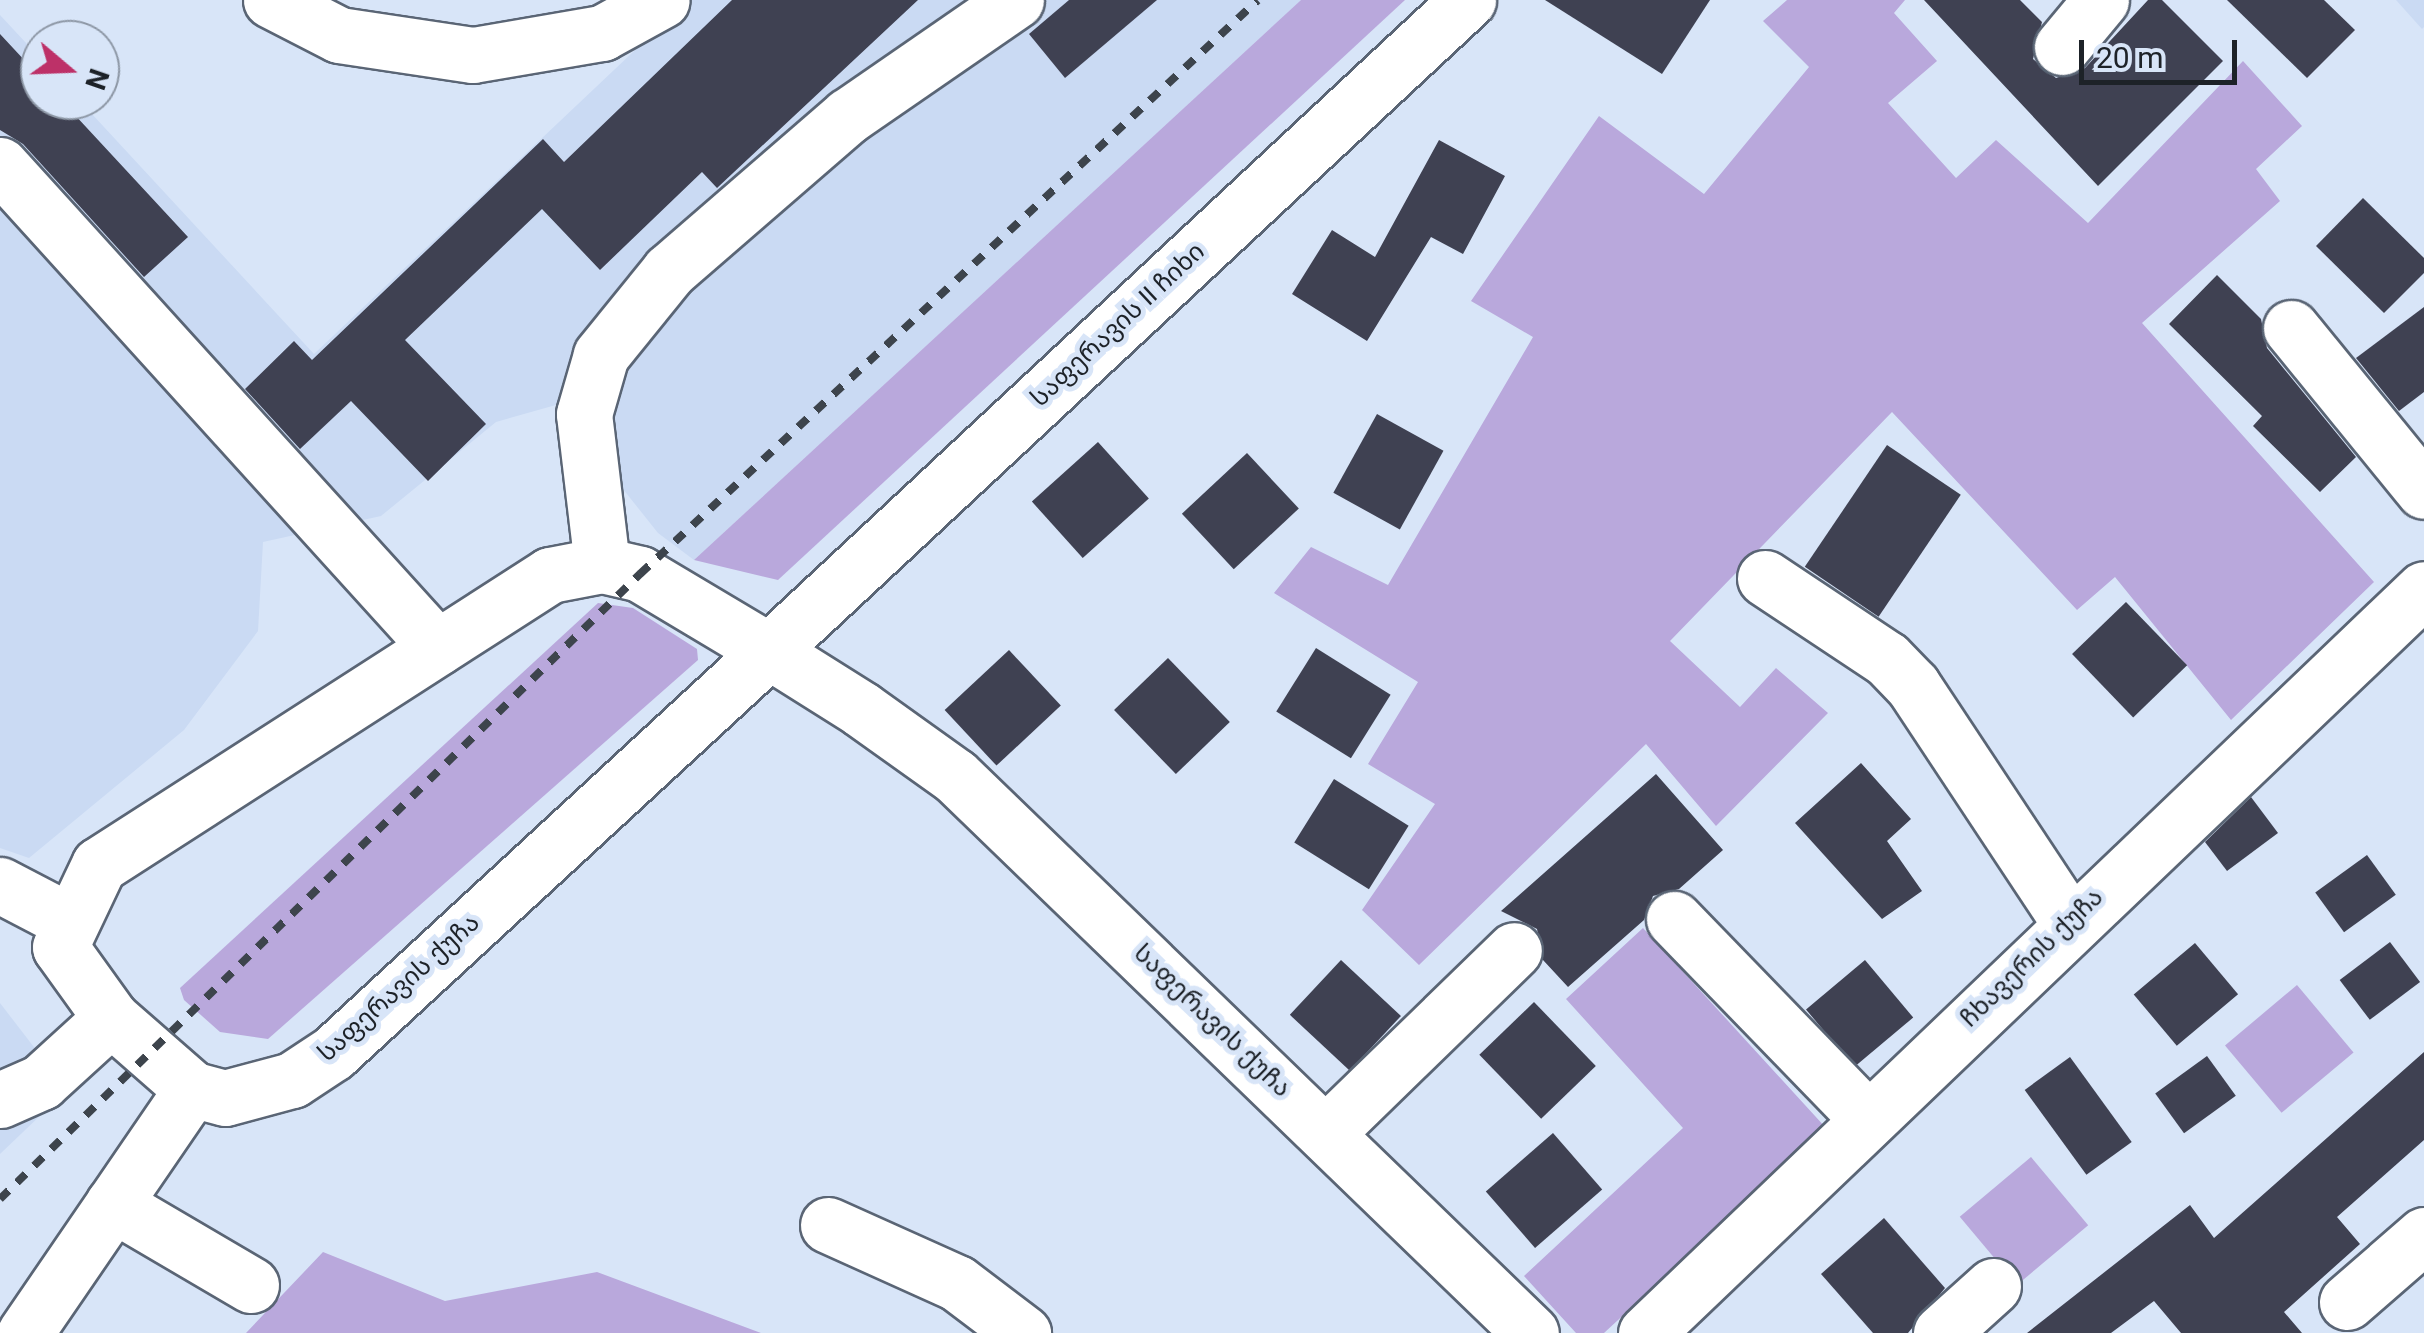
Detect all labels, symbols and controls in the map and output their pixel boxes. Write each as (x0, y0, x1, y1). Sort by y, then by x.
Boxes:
north arrow (20, 20, 120, 120)
scale bar (2084, 20, 2242, 82)
text: 20 m (2096, 40, 2163, 75)
text: N (78, 65, 116, 94)
street label: საფერავის II ჩიხი (1025, 237, 1211, 413)
street label: ჩხავერის ქუჩა (1954, 882, 2110, 1034)
street label: საფერავის ქუჩა (312, 908, 486, 1068)
street label: საფერავის ქუჩა (1127, 938, 1297, 1104)

